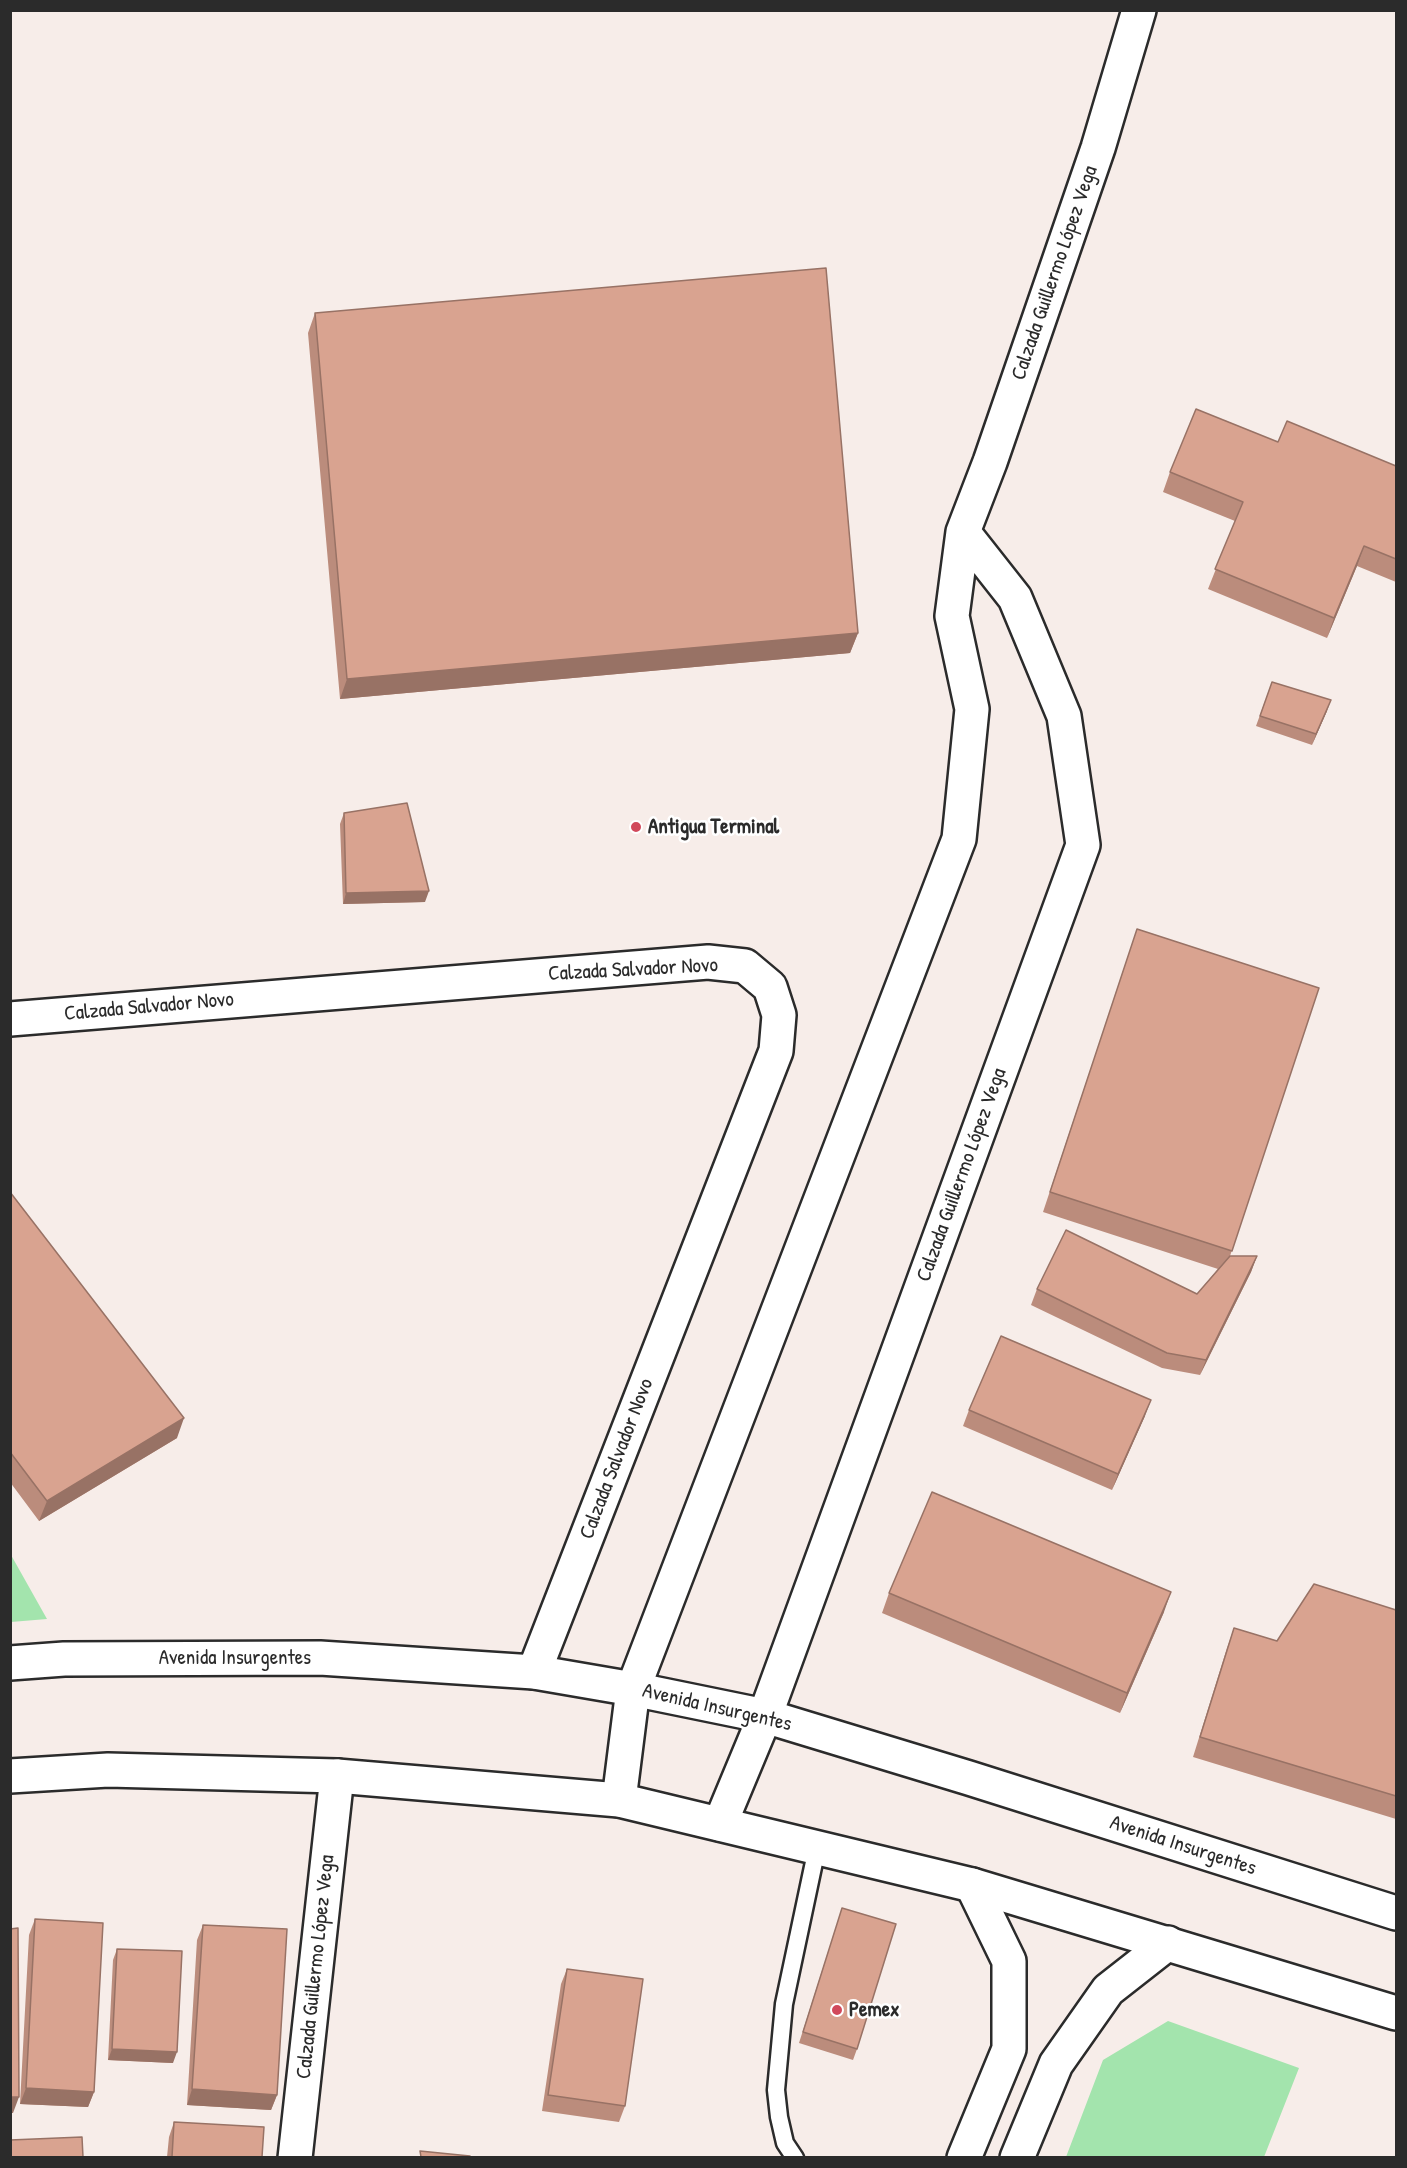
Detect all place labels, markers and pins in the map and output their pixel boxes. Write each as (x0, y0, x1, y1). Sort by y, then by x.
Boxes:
place label: Antigua Terminal (648, 814, 779, 840)
marker: Antigua Terminal (629, 820, 643, 834)
place label: Pemex (849, 1997, 900, 2023)
marker: Pemex (830, 2003, 844, 2017)

